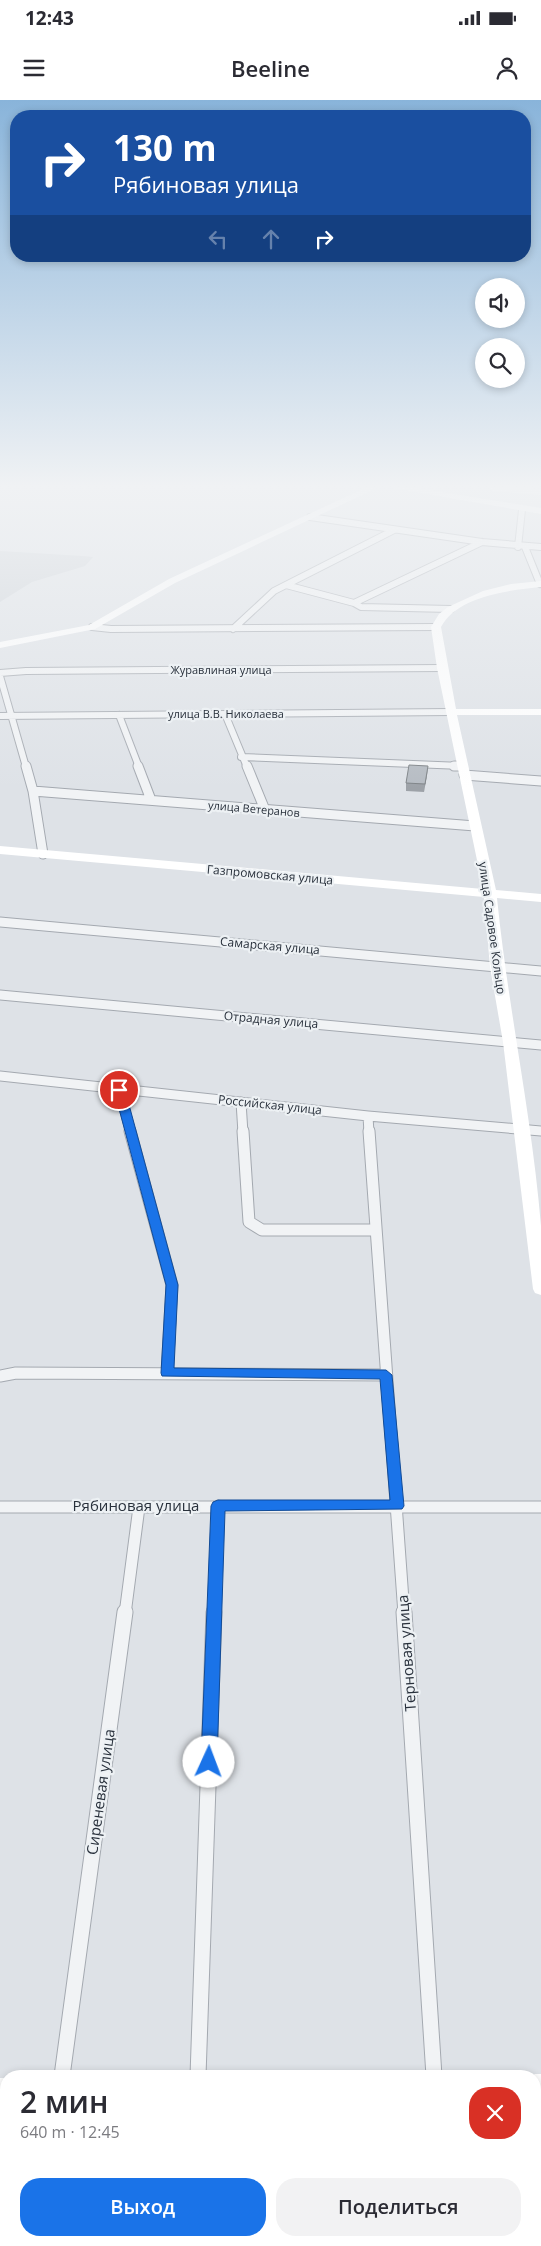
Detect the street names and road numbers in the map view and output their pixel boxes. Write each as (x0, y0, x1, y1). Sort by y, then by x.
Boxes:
street label: Журавлиная улица (170, 662, 272, 677)
street label: улица В.В. Николаева (168, 706, 284, 721)
street label: улица Ветеранов (208, 797, 301, 820)
street label: Газпромовская улица (206, 861, 334, 888)
street label: улица Садовое Кольцо (475, 861, 510, 995)
street label: Самарская улица (219, 933, 321, 958)
street label: Отрадная улица (223, 1007, 319, 1032)
street label: Российская улица (217, 1091, 323, 1118)
street label: Рябиновая улица (73, 1495, 199, 1515)
street label: Терновая улица (392, 1594, 420, 1712)
street label: Сиреневая улица (81, 1728, 119, 1856)

